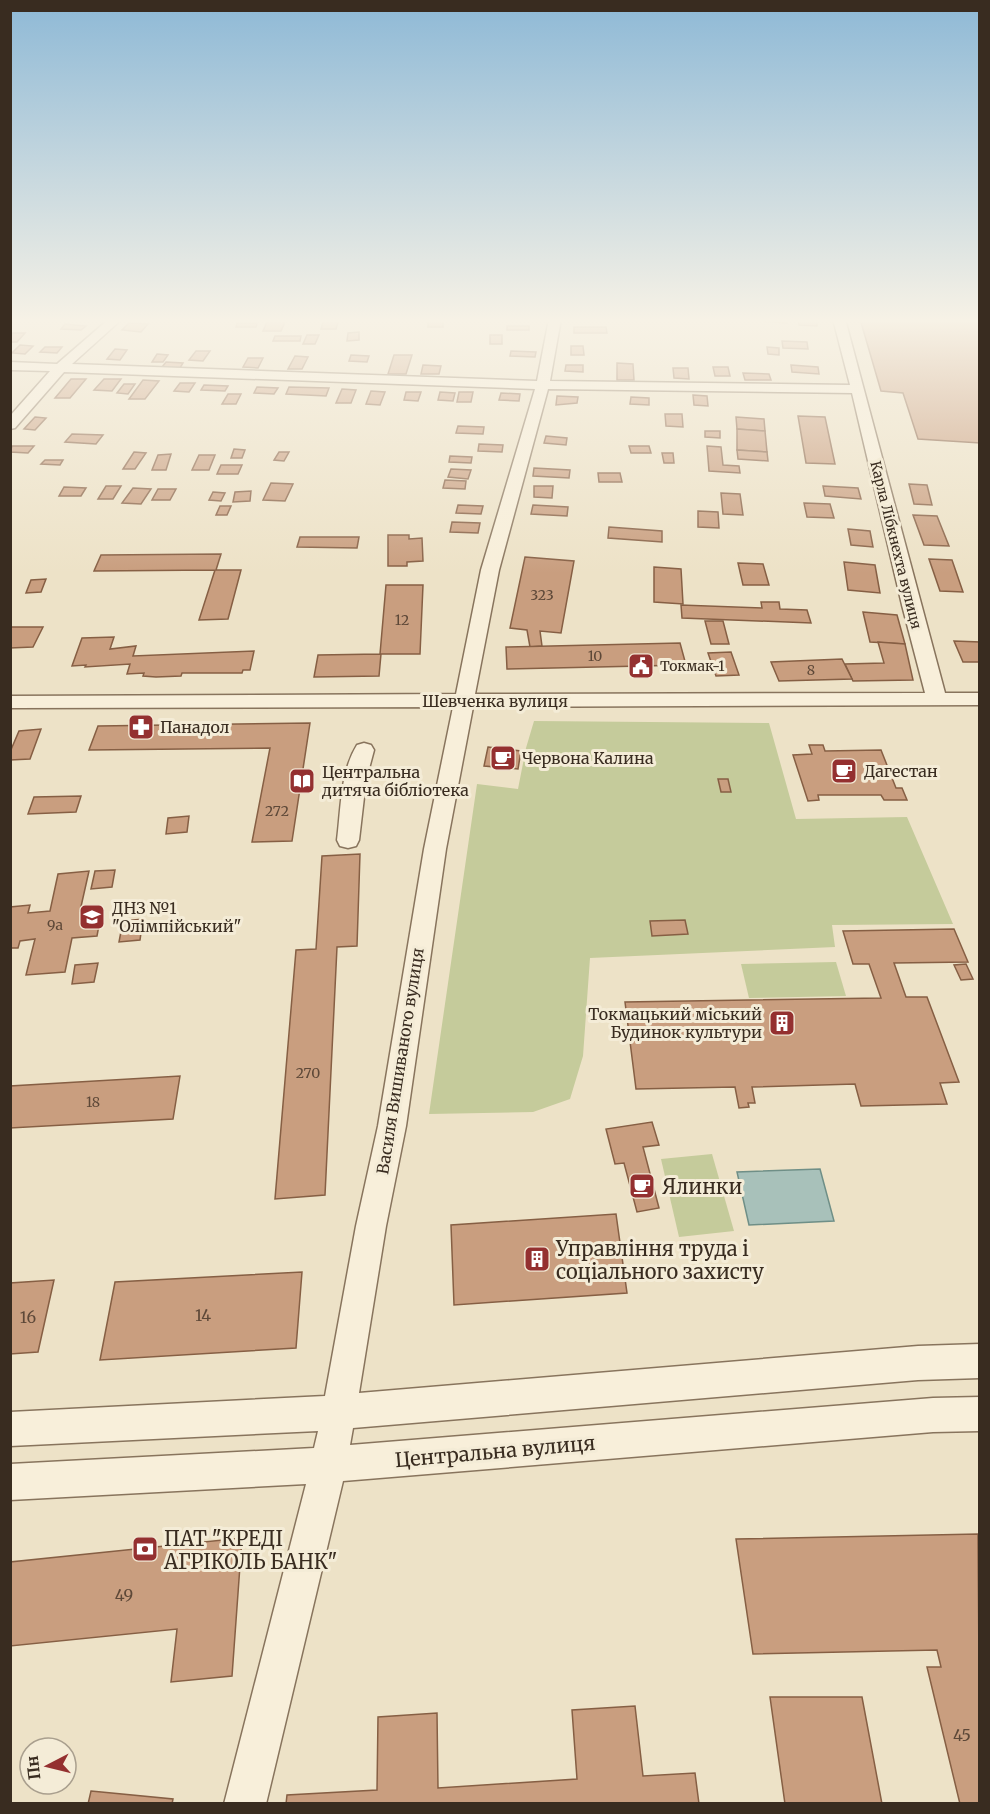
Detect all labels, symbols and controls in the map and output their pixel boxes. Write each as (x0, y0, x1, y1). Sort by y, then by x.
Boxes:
street label: Карла Лібкнехта вулиця (866, 459, 926, 631)
house number: 323 (530, 586, 554, 604)
house number: 12 (395, 611, 409, 629)
house number: 10 (588, 647, 602, 665)
public building icon: Токмак-1 (626, 651, 656, 681)
place label: Токмак-1 (660, 657, 725, 675)
house number: 8 (807, 661, 815, 679)
street label: Шевченка вулиця (422, 691, 568, 711)
pharmacy icon: Панадол (126, 712, 156, 742)
place label: Панадол (160, 717, 230, 737)
cafe icon: Червона Калина (488, 743, 518, 773)
place label: Червона Калина (522, 748, 654, 768)
cafe icon: Дагестан (829, 756, 859, 786)
place label: Дагестан (864, 761, 938, 781)
place label: Центральна дитяча бібліотека (321, 762, 469, 800)
library icon: Центральна дитяча бібліотека (287, 766, 317, 796)
house number: 272 (265, 802, 289, 820)
place label: ДНЗ №1 "Олімпійський" (112, 898, 241, 936)
school or university icon: ДНЗ №1 "Олімпійський" (77, 902, 107, 932)
house number: 9а (47, 916, 63, 934)
street label: Василя Вишиваного вулиця (372, 946, 428, 1176)
place label: Токмацький міський Будинок культури (588, 1004, 762, 1042)
building icon: Токмацький міський Будинок культури (767, 1008, 797, 1038)
house number: 270 (296, 1064, 320, 1082)
house number: 18 (86, 1093, 100, 1111)
cafe icon: Ялинки (627, 1171, 657, 1201)
place label: Ялинки (662, 1174, 743, 1199)
place label: Управління труда і соціального захисту (555, 1236, 764, 1284)
building icon: Управління труда і соціального захисту (522, 1244, 552, 1274)
house number: 14 (195, 1305, 211, 1325)
house number: 16 (20, 1307, 36, 1327)
street label: Центральна вулиця (394, 1430, 596, 1472)
place label: ПАТ "КРЕДI АГРIКОЛЬ БАНК" (163, 1526, 338, 1574)
bank icon: ПАТ "КРЕДI АГРIКОЛЬ БАНК" (130, 1534, 160, 1564)
house number: 49 (115, 1585, 133, 1605)
house number: 45 (953, 1725, 971, 1745)
north arrow (18, 1736, 78, 1796)
text: Пн (22, 1755, 45, 1781)

